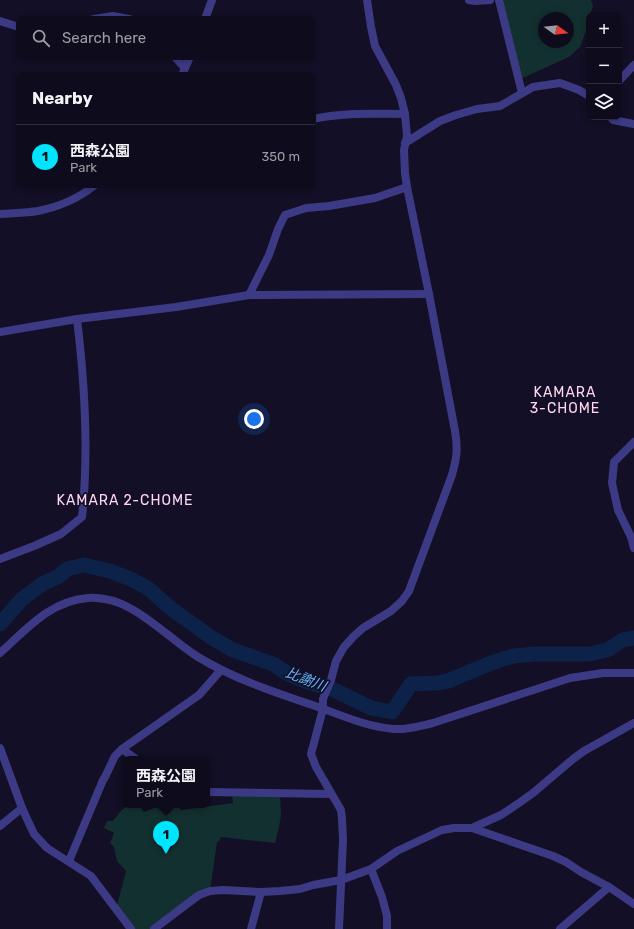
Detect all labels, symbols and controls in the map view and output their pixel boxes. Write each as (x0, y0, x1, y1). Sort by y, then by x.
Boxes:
north arrow (538, 12, 574, 48)
map controls (586, 12, 622, 120)
button: + (586, 12, 622, 48)
search box (16, 16, 316, 60)
icon: search (30, 27, 52, 49)
text: Search here (62, 29, 146, 47)
button: − (586, 48, 622, 84)
button: layers (586, 84, 622, 120)
text: Nearby (32, 88, 93, 108)
text: 西森公園 (70, 142, 130, 160)
text: 1 (42, 149, 48, 164)
text: 350 m (261, 149, 300, 164)
text: Park (70, 160, 97, 175)
district label: KAMARA 3-CHOME (530, 384, 600, 417)
your location (244, 409, 264, 429)
district label: KAMARA 2-CHOME (57, 492, 193, 509)
water label: 比謝川 (283, 664, 330, 696)
popup (122, 756, 210, 808)
text: 西森公園 (136, 767, 196, 785)
text: Park (136, 785, 163, 800)
pin: 1 (153, 821, 179, 854)

